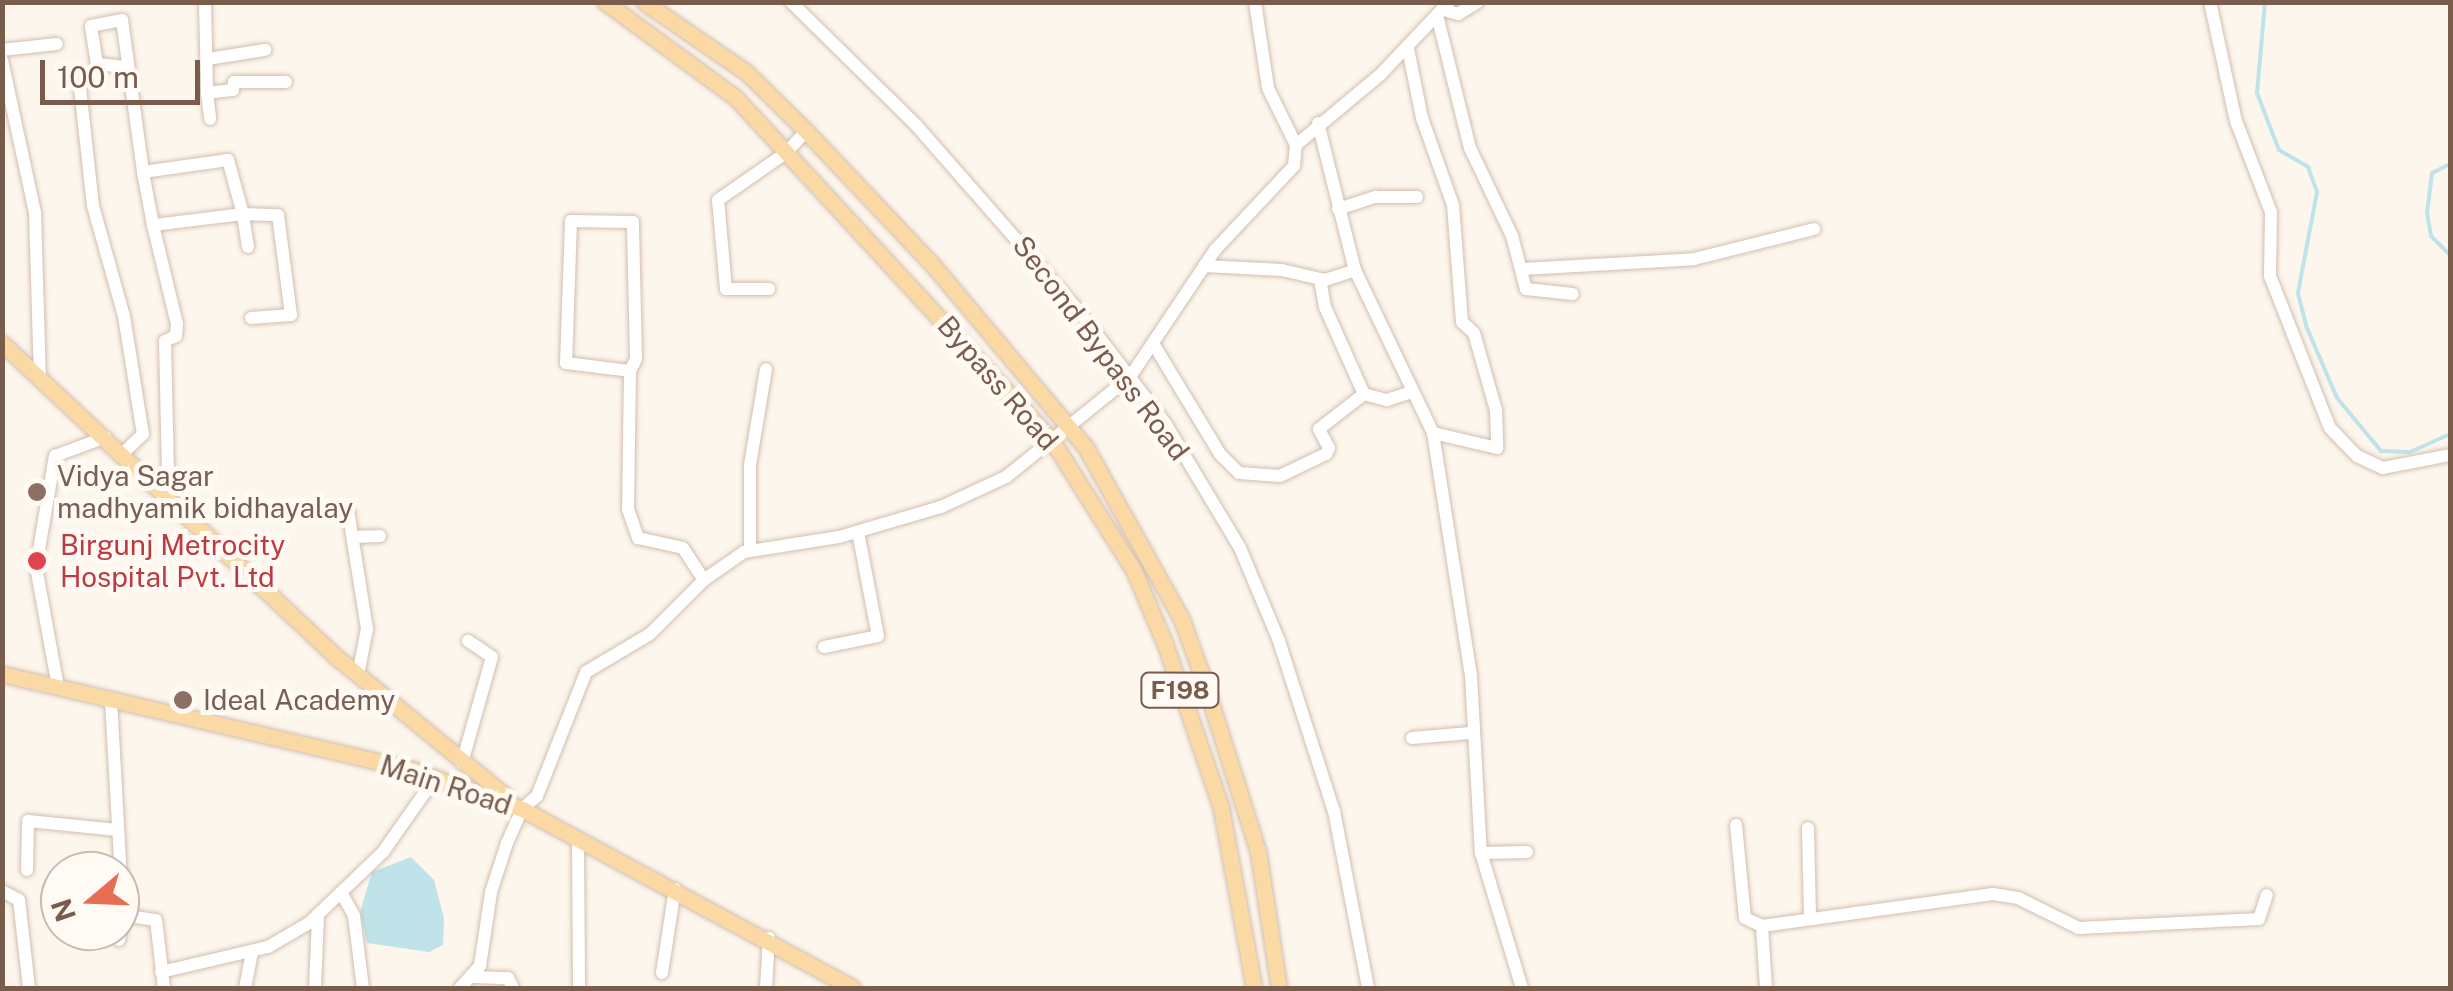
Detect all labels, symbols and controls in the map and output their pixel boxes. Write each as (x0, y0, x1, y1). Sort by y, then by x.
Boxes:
scale bar (45, 40, 205, 102)
text: 100 m (57, 59, 139, 95)
street label: Second Bypass Road (1006, 229, 1196, 467)
street label: Bypass Road (931, 309, 1065, 457)
place label: Vidya Sagar madhyamik bidhayalay (57, 459, 353, 525)
marker: Vidya Sagar madhyamik bidhayalay (26, 481, 48, 503)
place label: Birgunj Metrocity Hospital Pvt. Ltd (60, 528, 285, 594)
marker: Birgunj Metrocity Hospital Pvt. Ltd (24, 548, 50, 574)
road number: F198 (1140, 670, 1220, 710)
place label: Ideal Academy (203, 683, 395, 717)
marker: Ideal Academy (172, 689, 194, 711)
street label: Main Road (376, 748, 516, 822)
north arrow (40, 851, 140, 951)
text: N (44, 895, 82, 926)

